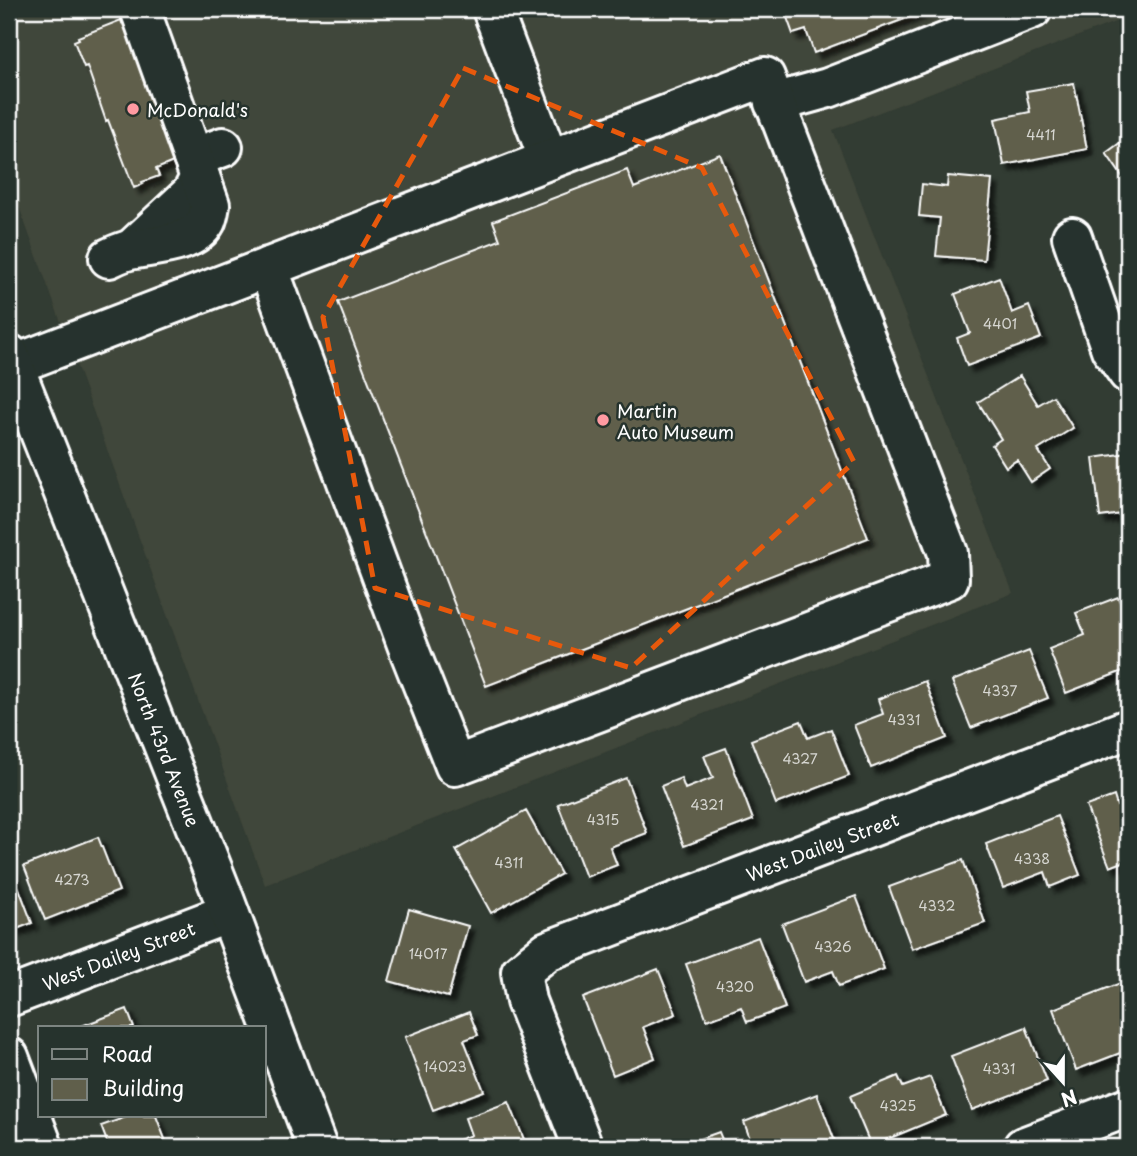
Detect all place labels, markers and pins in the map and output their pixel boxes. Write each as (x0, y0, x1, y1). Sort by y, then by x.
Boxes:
place label: McDonald's (147, 96, 248, 123)
marker: McDonald's (125, 101, 141, 117)
place label: Martin Auto Museum (617, 397, 734, 445)
marker: Martin Auto Museum (595, 412, 611, 428)

